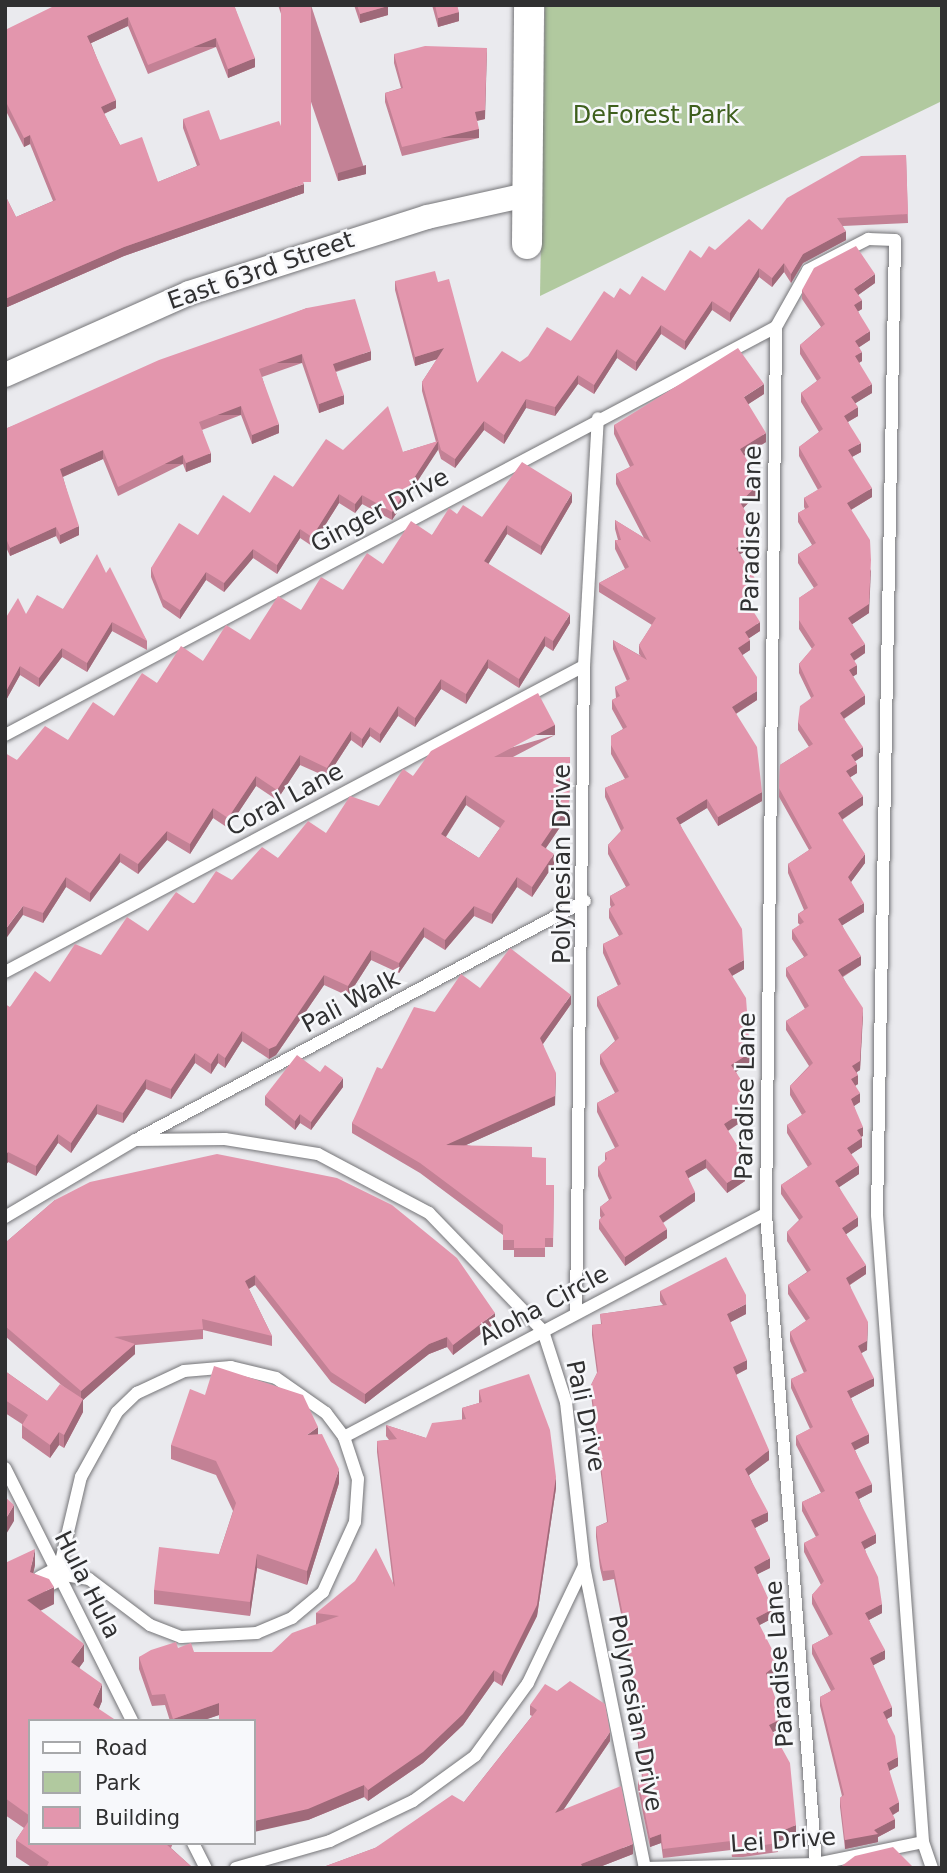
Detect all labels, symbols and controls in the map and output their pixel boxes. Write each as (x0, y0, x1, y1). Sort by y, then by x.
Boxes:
park label: DeForest Park (573, 102, 739, 130)
street label: East 63rd Street (164, 226, 358, 316)
street label: Paradise Lane (736, 445, 768, 613)
street label: Ginger Drive (306, 463, 454, 559)
street label: Coral Lane (222, 757, 348, 843)
street label: Polynesian Drive (549, 764, 577, 964)
street label: Pali Walk (297, 964, 405, 1040)
street label: Paradise Lane (730, 1012, 762, 1180)
street label: Aloha Circle (474, 1260, 614, 1352)
street label: Pali Drive (559, 1358, 611, 1474)
street label: Hula Hula (48, 1526, 126, 1644)
street label: Paradise Lane (760, 1579, 800, 1749)
street label: Polynesian Drive (602, 1612, 668, 1814)
legend (28, 1719, 256, 1845)
text: Road (95, 1736, 148, 1760)
text: Park (95, 1771, 140, 1795)
text: Building (95, 1806, 180, 1830)
street label: Lei Drive (729, 1823, 837, 1859)

